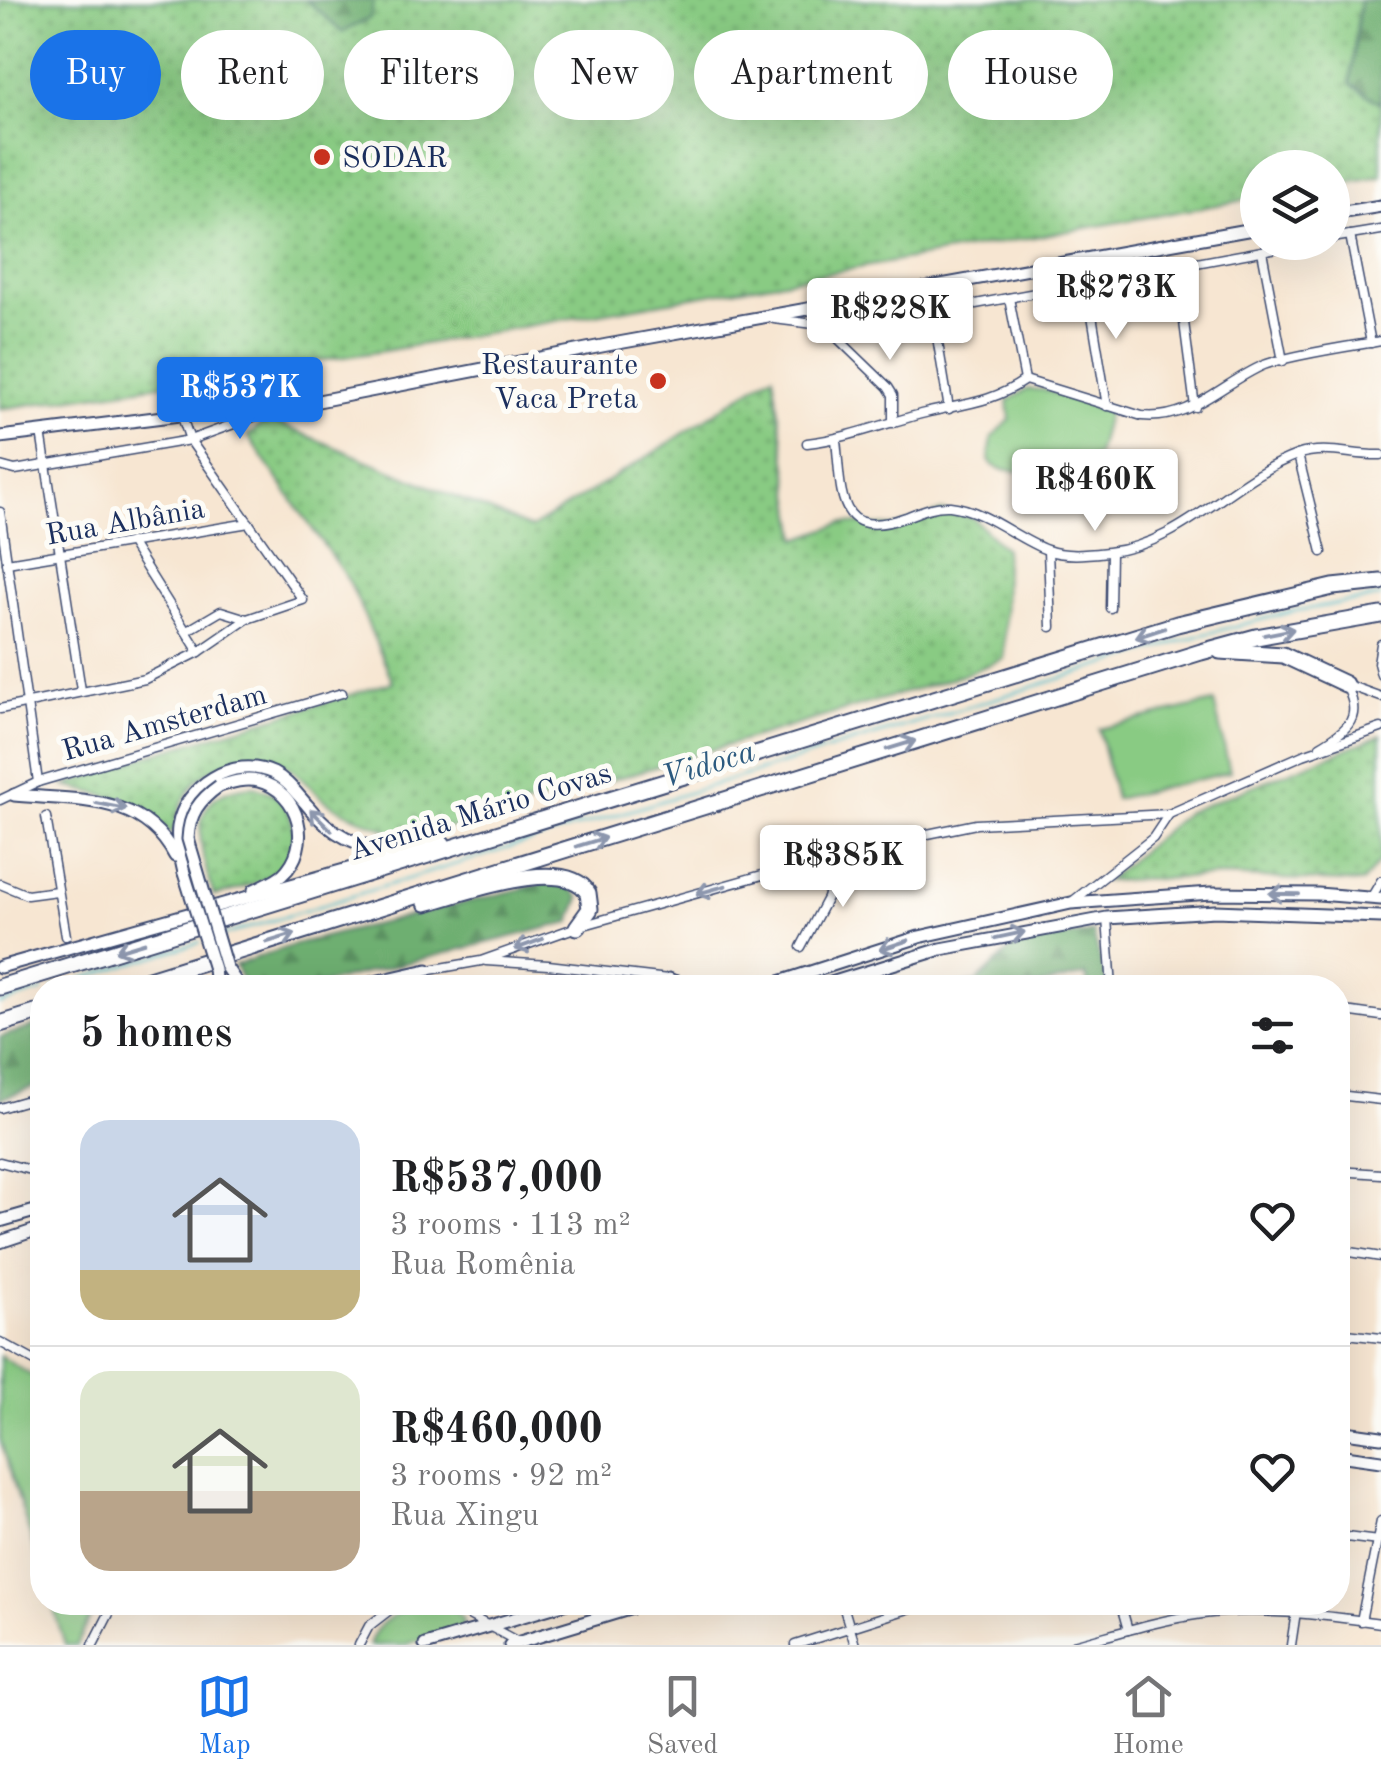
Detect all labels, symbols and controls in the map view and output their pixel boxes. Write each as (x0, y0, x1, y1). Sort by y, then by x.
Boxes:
chip: Buy (30, 30, 161, 120)
chip: Rent (181, 30, 324, 120)
chip: Filters (344, 30, 514, 120)
chip: New (534, 30, 674, 120)
chip: Apartment (694, 30, 928, 120)
chip: House (948, 30, 1113, 120)
place label: SODAR (342, 144, 447, 174)
marker: SODAR (311, 146, 333, 168)
map controls (1240, 150, 1350, 260)
button: layers (1240, 150, 1350, 260)
pin: R$273K (1035, 257, 1197, 342)
text: R$273K (1055, 273, 1177, 305)
pin: R$228K (809, 278, 971, 363)
text: R$228K (829, 294, 951, 326)
place label: Restaurante Vaca Preta (481, 351, 638, 415)
pin: R$537K (159, 357, 321, 442)
marker: Restaurante Vaca Preta (647, 370, 669, 392)
text: R$537K (179, 373, 301, 405)
pin: R$460K (1014, 449, 1176, 534)
text: R$460K (1034, 465, 1156, 497)
street label: Rua Albânia (43, 494, 207, 552)
one-way arrow (1263, 621, 1295, 640)
one-way arrow (1134, 626, 1166, 644)
street label: Rua Amsterdam (59, 680, 270, 767)
one-way arrow (885, 735, 916, 753)
water label: Vidoca (658, 737, 760, 795)
street label: Avenida Mário Covas (346, 759, 615, 867)
one-way arrow (94, 798, 126, 817)
one-way arrow (310, 808, 334, 832)
pin: R$385K (762, 825, 924, 910)
one-way arrow (575, 832, 606, 850)
text: R$385K (782, 841, 904, 873)
one-way arrow (696, 881, 727, 900)
one-way arrow (1268, 884, 1300, 903)
one-way arrow (994, 925, 1026, 943)
one-way arrow (264, 928, 296, 946)
one-way arrow (514, 936, 545, 954)
one-way arrow (879, 937, 910, 955)
one-way arrow (115, 939, 146, 957)
icon: filters (1245, 1008, 1300, 1063)
text: 5 homes (80, 1014, 232, 1056)
text: R$537,000 (390, 1159, 603, 1201)
icon: home (160, 1160, 280, 1280)
icon: heart (1245, 1193, 1300, 1248)
text: 3 rooms · 113 m² (390, 1210, 631, 1242)
text: Rua Romênia (390, 1250, 575, 1282)
text: R$460,000 (390, 1410, 603, 1452)
icon: home (160, 1411, 280, 1531)
icon: heart (1245, 1444, 1300, 1499)
text: 3 rooms · 92 m² (390, 1461, 612, 1493)
text: Rua Xingu (390, 1501, 539, 1533)
tab: Map (197, 1669, 252, 1764)
tab: Saved (647, 1669, 718, 1764)
tab: Home (1113, 1669, 1184, 1764)

